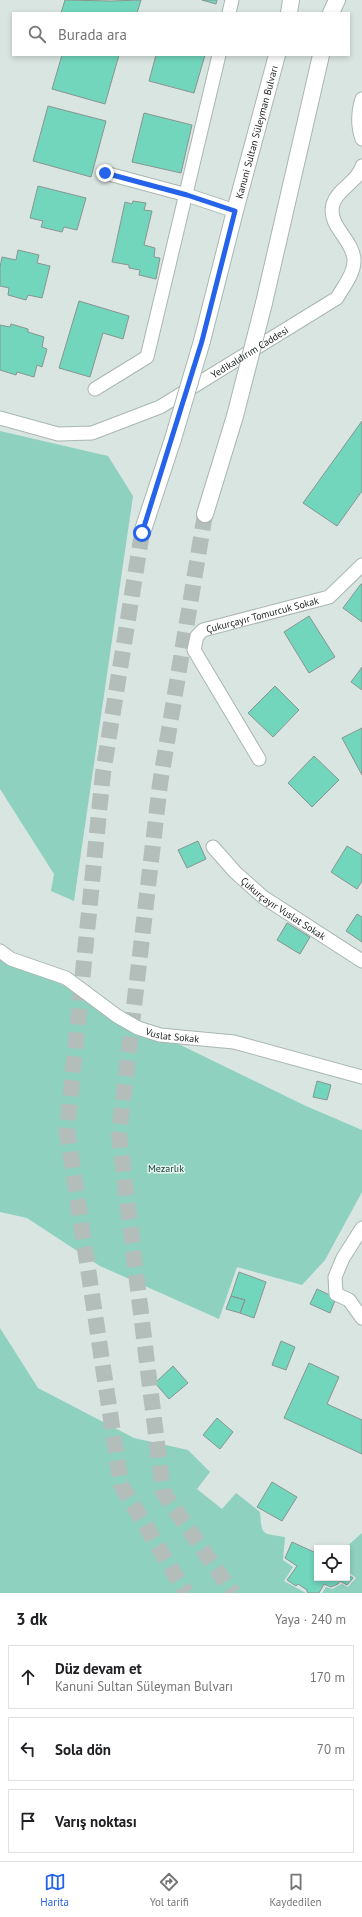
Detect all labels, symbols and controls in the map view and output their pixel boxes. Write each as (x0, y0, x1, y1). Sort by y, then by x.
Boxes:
search box (12, 12, 350, 56)
icon: search (26, 23, 48, 45)
text: Burada ara (58, 25, 127, 44)
street label: Kanuni Sultan Süleyman Bulvarı (232, 64, 280, 200)
route end (96, 164, 114, 182)
street label: Yedikaldırım Caddesi (208, 323, 291, 381)
route start (133, 524, 151, 542)
street label: Çukurçayır Tomurcuk Sokak (205, 593, 320, 635)
street label: Çukurçayır Vuslat Sokak (238, 874, 329, 943)
street label: Vuslat Sokak (143, 1024, 200, 1045)
park label: Mezarlık (148, 1162, 184, 1175)
map controls (314, 1545, 350, 1581)
button: locate (314, 1545, 350, 1581)
text: 3 dk (16, 1608, 47, 1630)
text: Yaya · 240 m (275, 1611, 346, 1628)
text: Düz devam et (55, 1659, 142, 1678)
icon: ahead (17, 1666, 39, 1688)
text: 170 m (310, 1669, 345, 1686)
text: Kanuni Sultan Süleyman Bulvarı (55, 1678, 233, 1695)
icon: left (17, 1738, 39, 1760)
text: Sola dön (55, 1740, 111, 1759)
text: 70 m (317, 1741, 345, 1758)
icon: arrive (17, 1810, 39, 1832)
text: Varış noktası (55, 1812, 137, 1831)
tab: Harita (40, 1871, 69, 1909)
tab: Yol tarifi (150, 1871, 189, 1909)
tab: Kaydedilen (269, 1871, 322, 1909)

